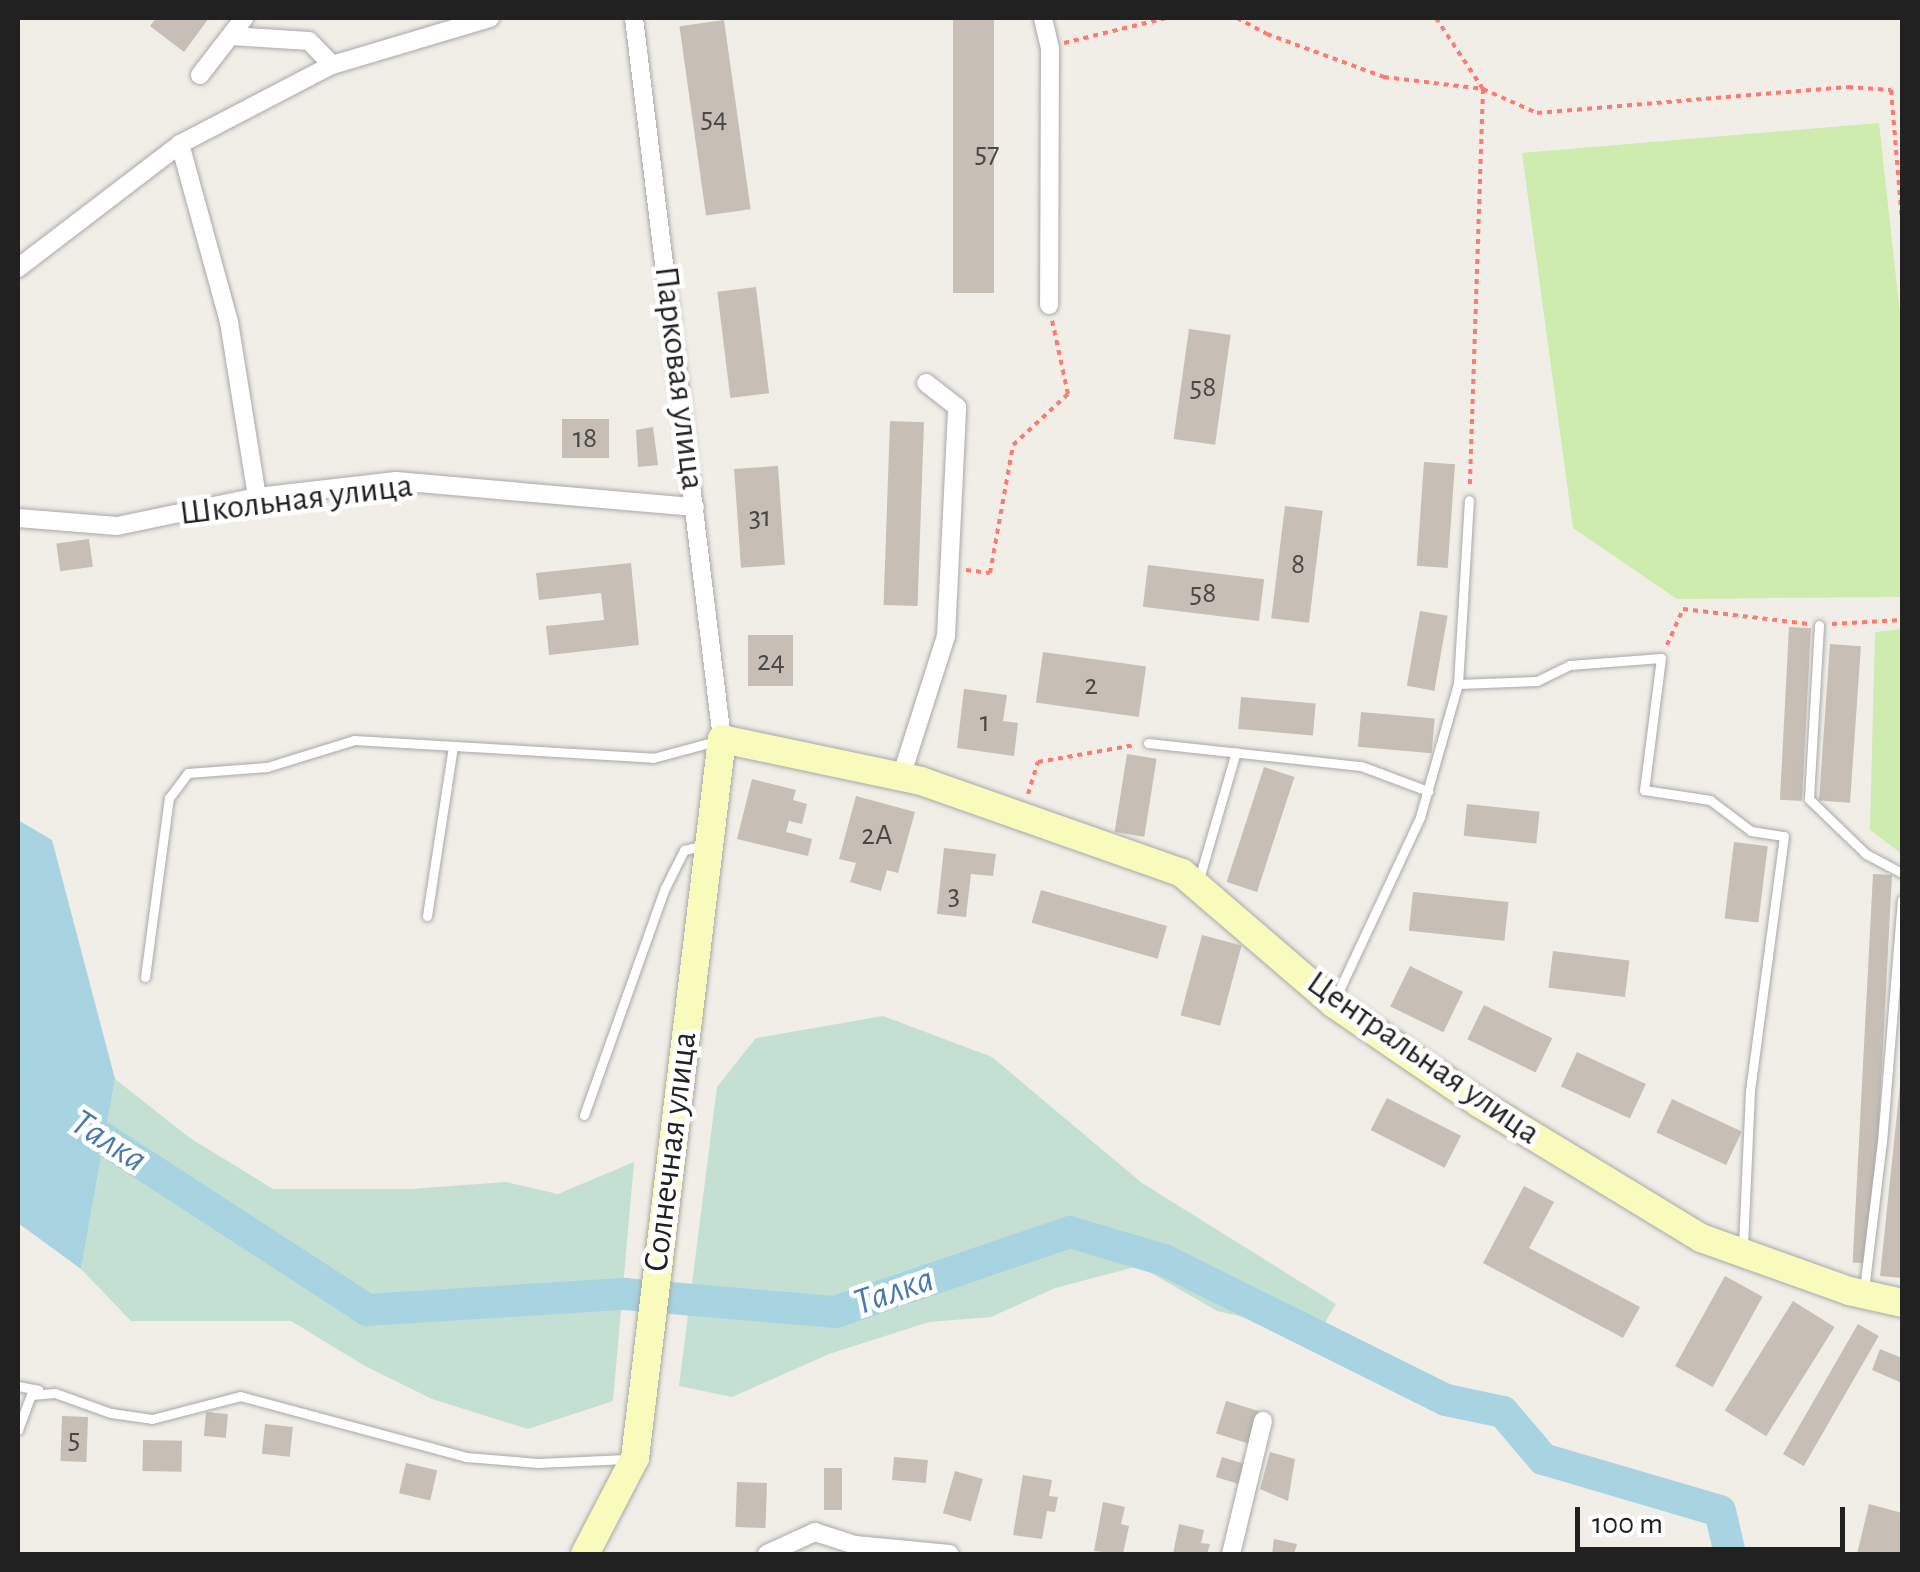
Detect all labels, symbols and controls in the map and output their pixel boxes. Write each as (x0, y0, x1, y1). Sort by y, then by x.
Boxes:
house number: 54 (701, 100, 727, 136)
house number: 57 (974, 135, 1000, 171)
street label: Парковая улица (644, 264, 714, 492)
house number: 58 (1190, 369, 1216, 405)
house number: 18 (573, 420, 597, 456)
street label: Школьная улица (177, 465, 415, 535)
house number: 31 (749, 499, 771, 535)
house number: 8 (1291, 546, 1305, 582)
house number: 58 (1190, 575, 1216, 611)
house number: 24 (757, 643, 785, 679)
house number: 2 (1084, 667, 1098, 703)
house number: 1 (980, 704, 990, 740)
house number: 2А (861, 817, 893, 853)
house number: 3 (948, 877, 960, 913)
street label: Центральная улица (1298, 962, 1548, 1154)
street label: Солнечная улица (635, 1029, 707, 1275)
water label: Талка (61, 1101, 155, 1183)
water label: Талка (848, 1257, 940, 1327)
house number: 5 (68, 1421, 80, 1457)
scale bar (1580, 1487, 1850, 1549)
text: 100 m (1592, 1509, 1663, 1539)

